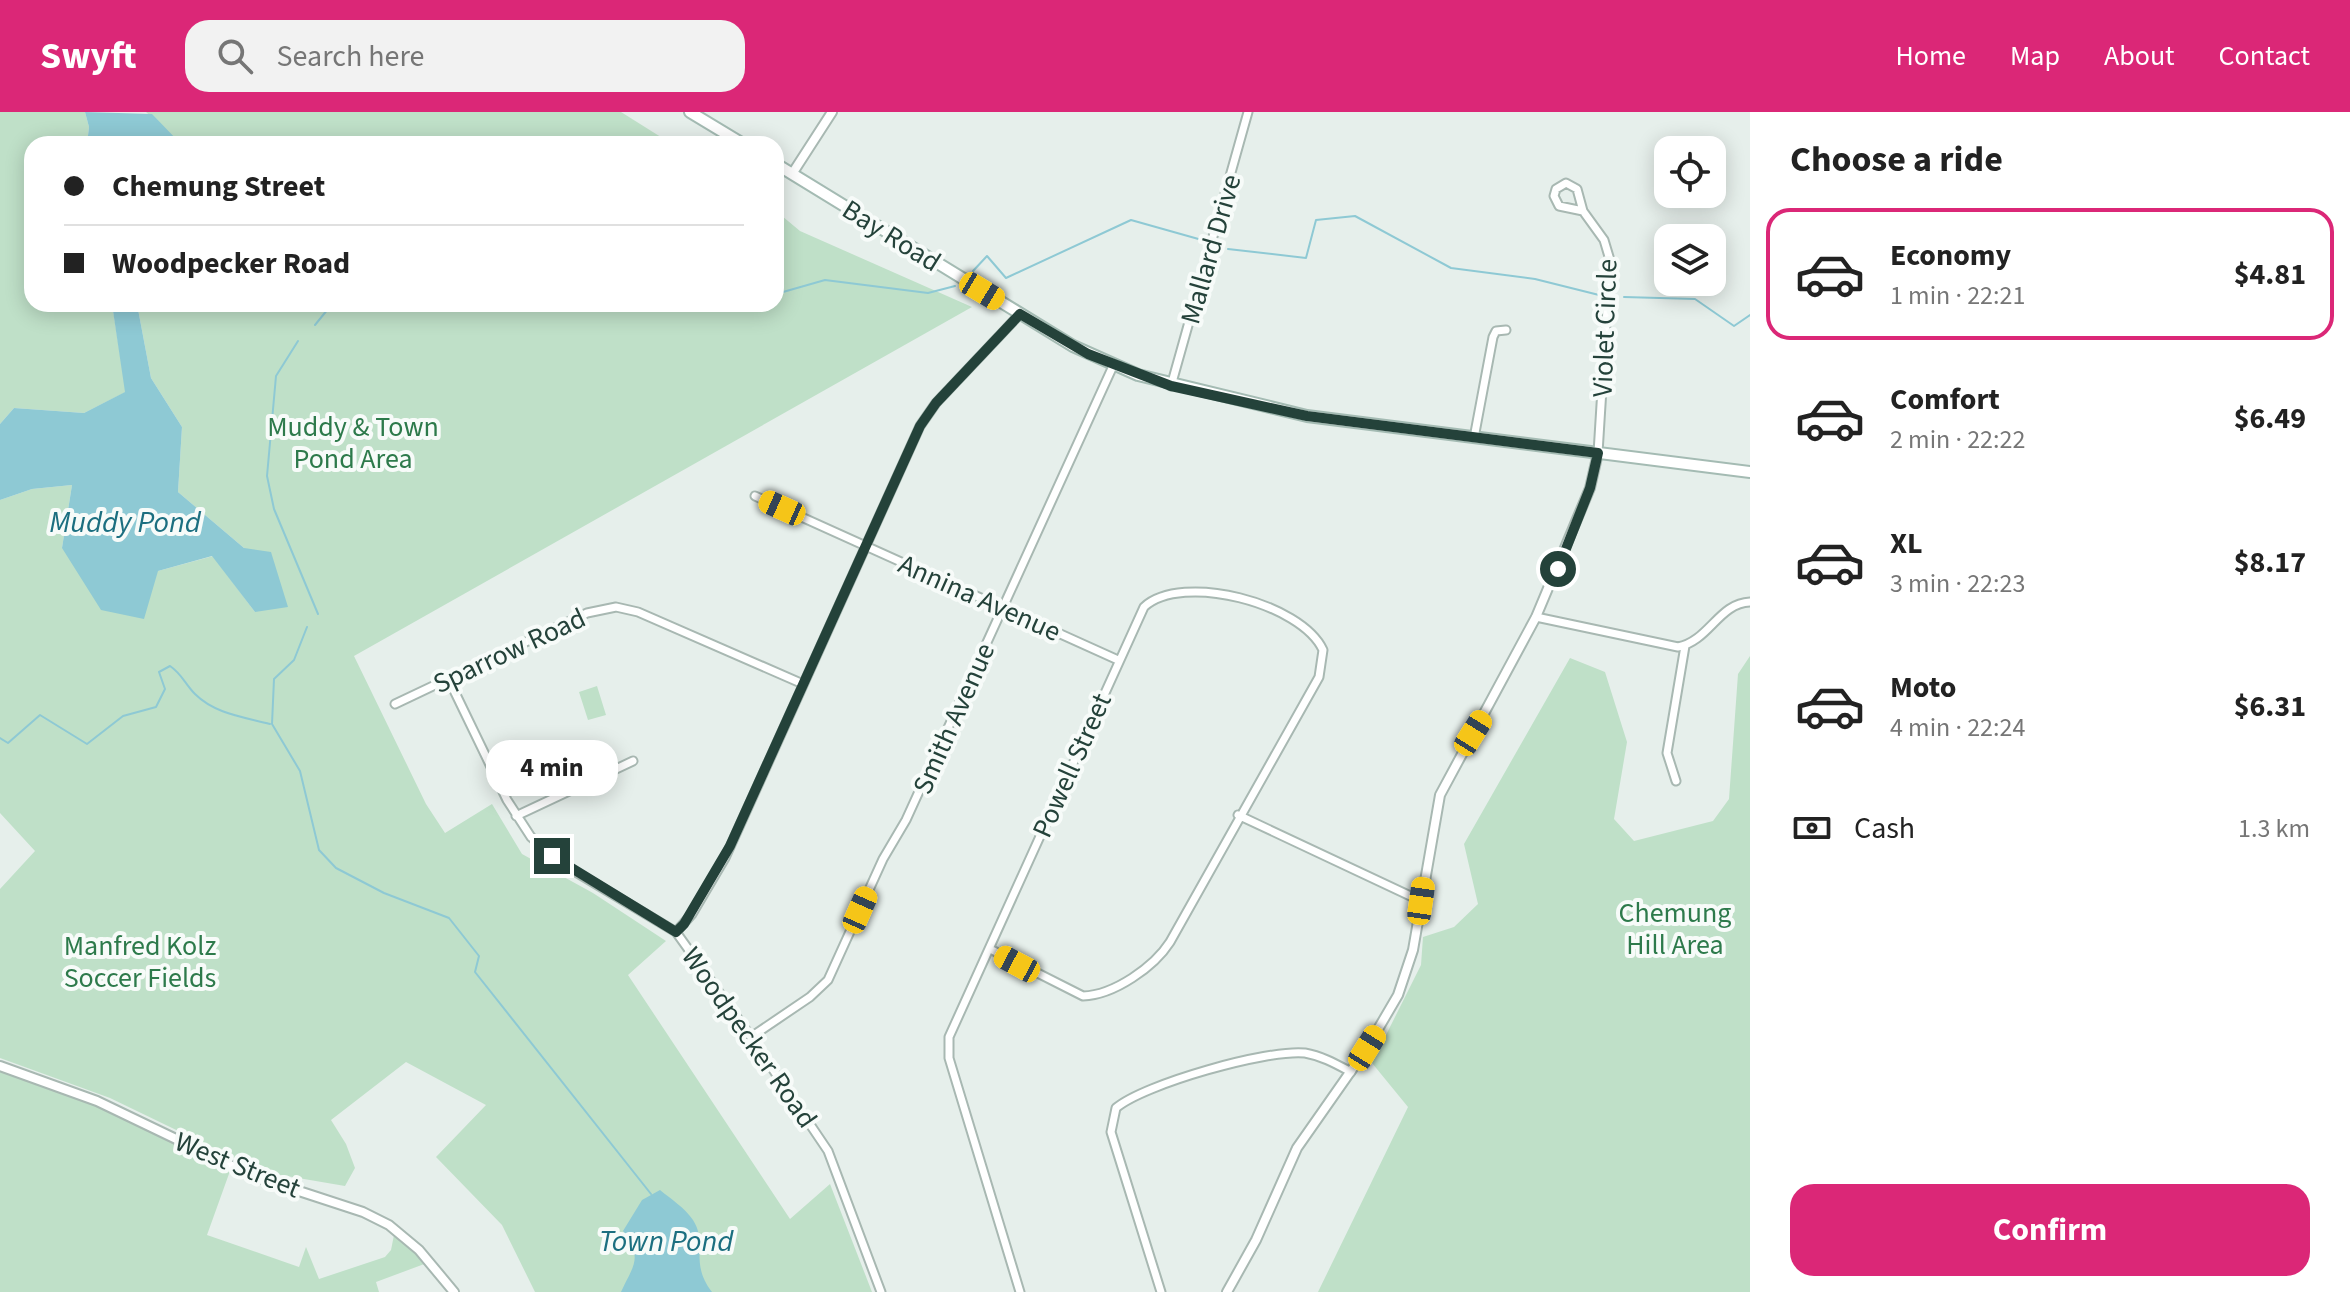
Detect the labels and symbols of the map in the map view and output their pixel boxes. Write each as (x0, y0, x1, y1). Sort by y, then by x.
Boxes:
street label: Mallard Drive (1170, 170, 1251, 329)
street label: Bay Road (835, 190, 948, 282)
street label: Violet Circle (1583, 258, 1627, 398)
car (955, 268, 1009, 314)
park label: Muddy & Town Pond Area (267, 407, 439, 479)
car (755, 487, 809, 529)
water label: Muddy Pond (49, 501, 202, 544)
street label: Annina Avenue (892, 544, 1067, 652)
route start (1540, 551, 1576, 587)
street label: Sparrow Road (427, 598, 592, 704)
street label: Smith Avenue (903, 636, 1005, 800)
street label: Powell Street (1022, 686, 1122, 844)
car (1450, 706, 1496, 760)
callout: 4 min (486, 740, 618, 796)
route end (534, 838, 570, 874)
car (1406, 876, 1436, 926)
car (839, 883, 881, 937)
park label: Chemung Hill Area (1619, 893, 1731, 965)
park label: Manfred Kolz Soccer Fields (64, 926, 216, 998)
street label: Woodpecker Road (672, 939, 827, 1136)
car (990, 942, 1044, 986)
car (1344, 1021, 1390, 1075)
street label: West Street (169, 1122, 307, 1208)
water label: Town Pond (599, 1220, 734, 1263)

